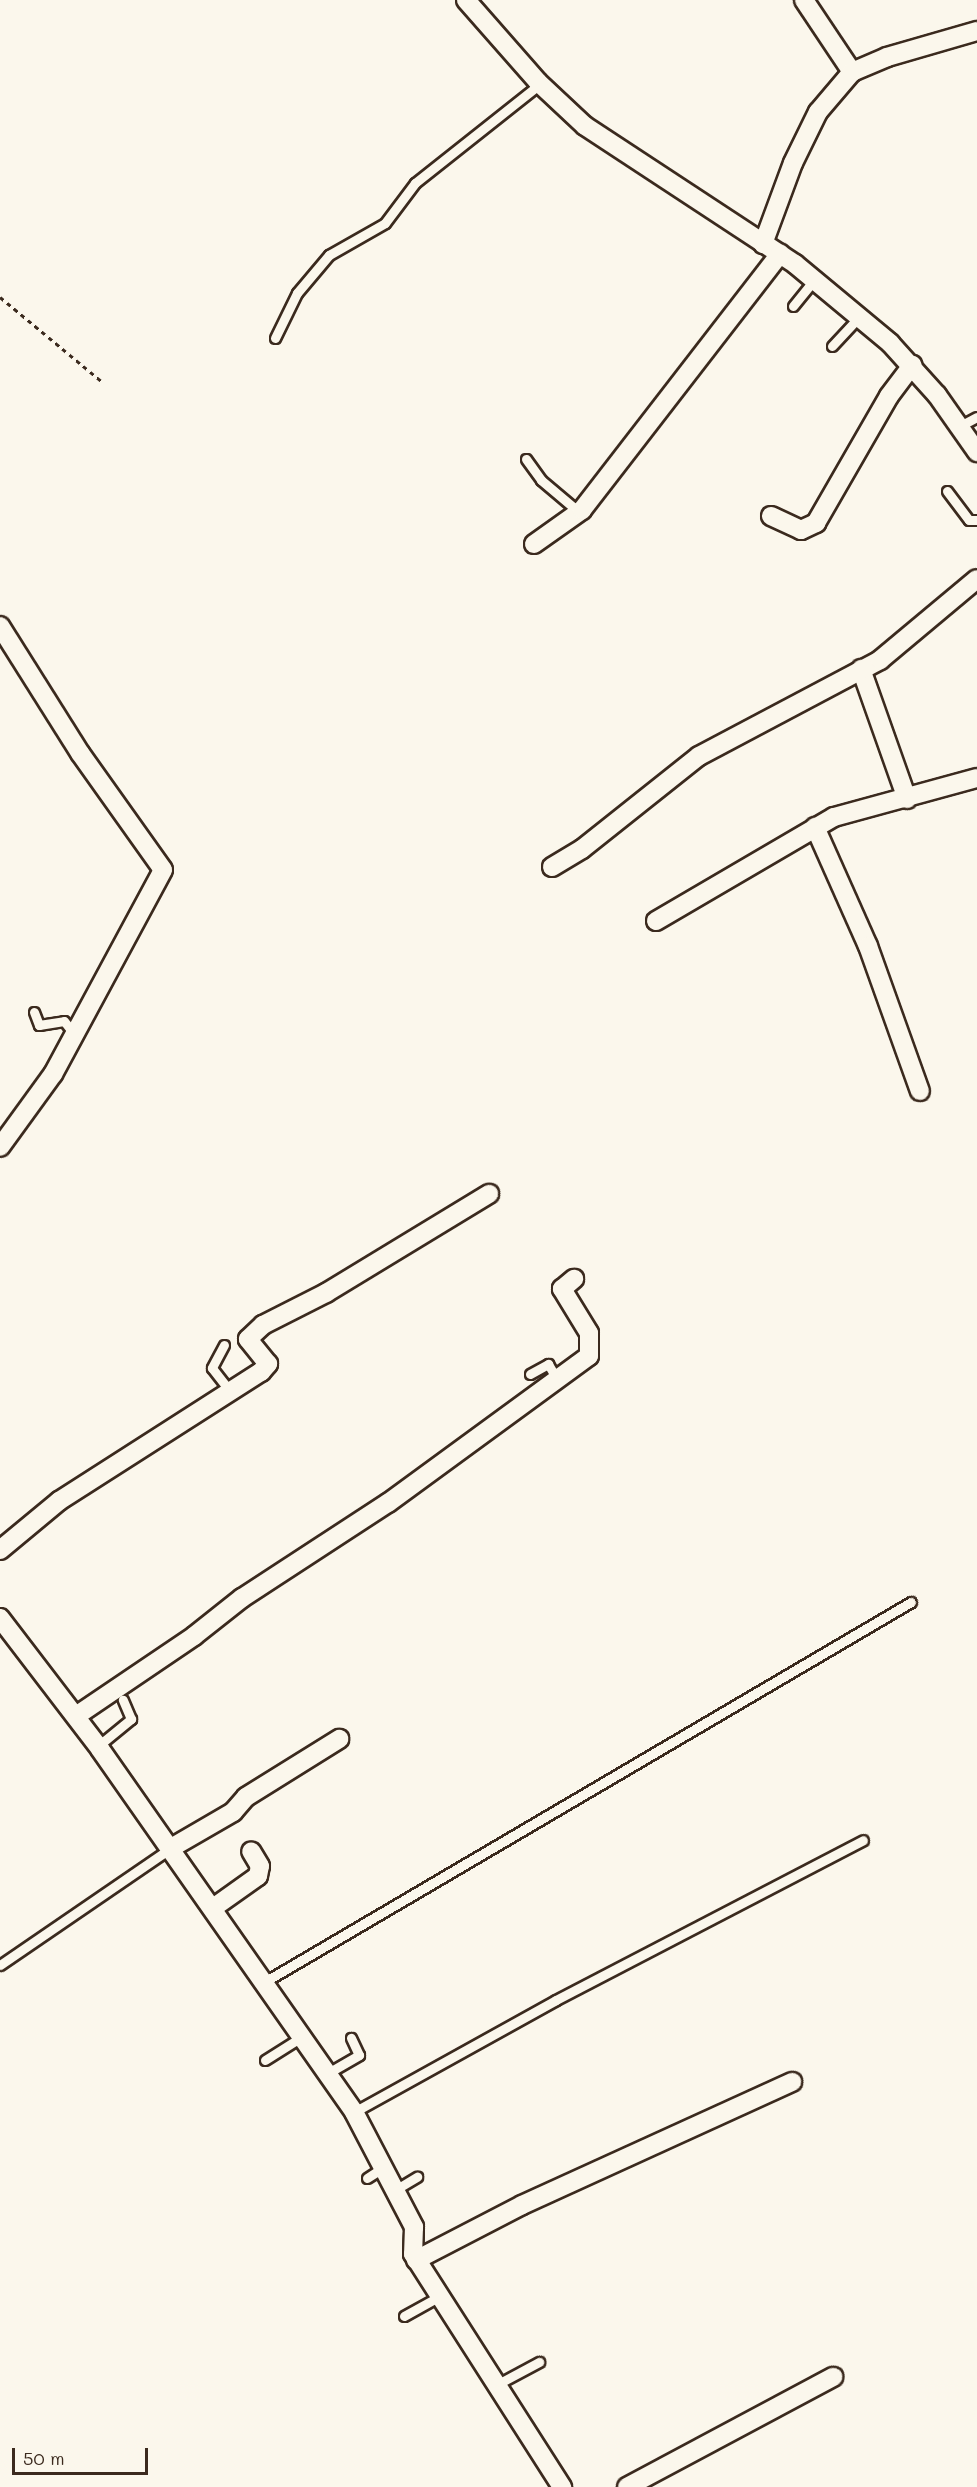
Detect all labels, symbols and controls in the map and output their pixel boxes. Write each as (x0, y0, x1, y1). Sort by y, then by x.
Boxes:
scale bar (15, 2436, 152, 2474)
text: 50 m (23, 2446, 65, 2470)

